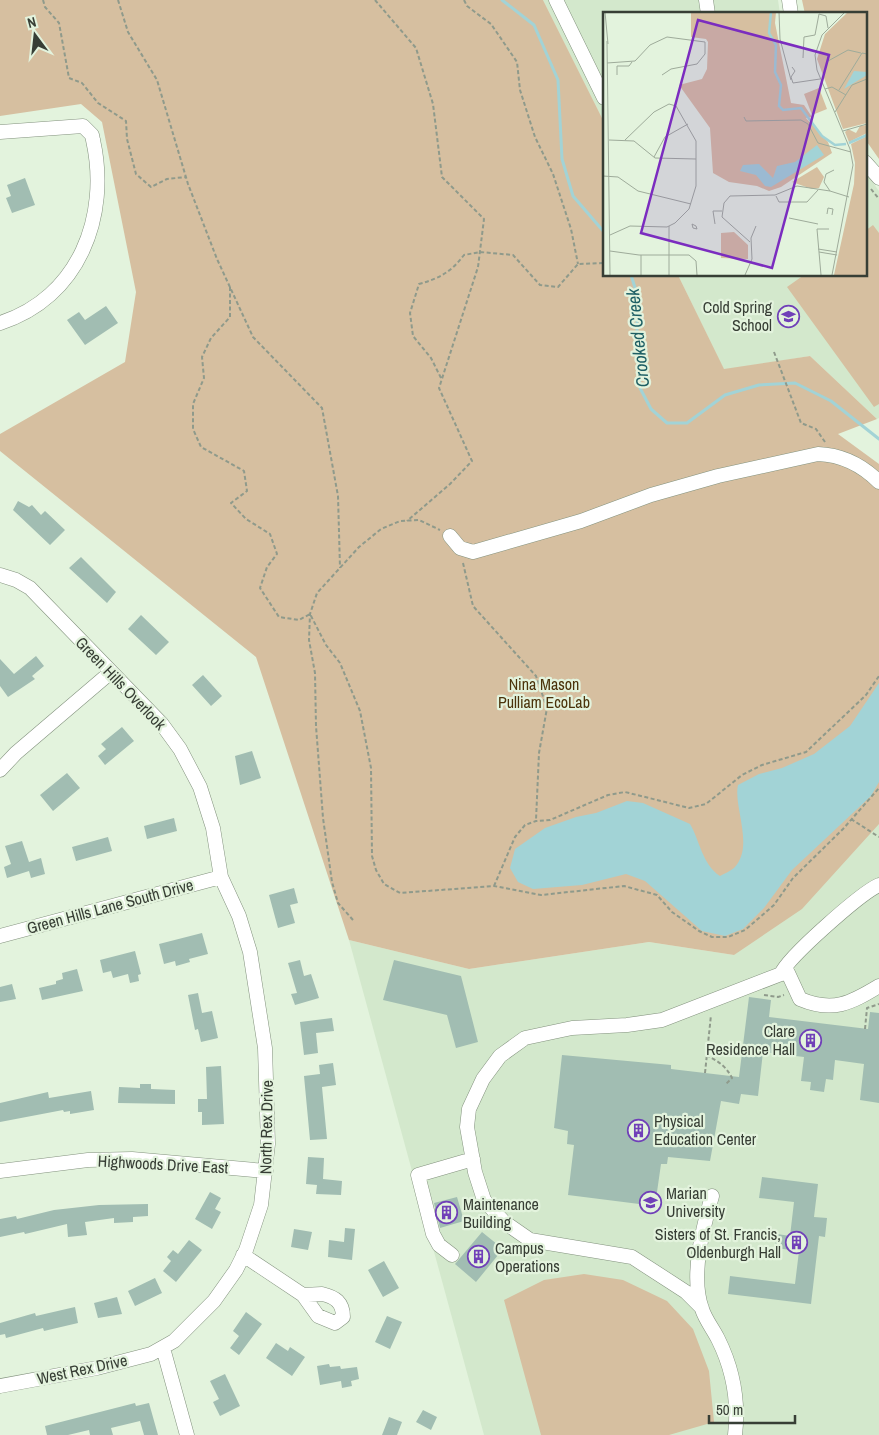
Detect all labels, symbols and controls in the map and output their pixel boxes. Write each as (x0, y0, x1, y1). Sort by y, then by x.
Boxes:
north arrow (10, 10, 60, 60)
inset map (603, 12, 866, 276)
text: N (25, 13, 38, 32)
water label: Crooked Creek (620, 287, 655, 389)
place label: Cold Spring School (703, 296, 773, 336)
school or university icon: Cold Spring School (776, 304, 800, 328)
street label: Green Hills Overlook (71, 632, 172, 735)
park label: Nina Mason Pulliam EcoLab (498, 673, 590, 713)
street label: Green Hills Lane South Drive (24, 873, 196, 939)
place label: Clare Residence Hall (706, 1020, 795, 1060)
building icon: Clare Residence Hall (799, 1028, 823, 1052)
street label: North Rex Drive (254, 1080, 278, 1174)
place label: Physical Education Center (654, 1110, 757, 1150)
building icon: Physical Education Center (626, 1118, 650, 1142)
street label: Highwoods Drive East (97, 1150, 229, 1178)
place label: Marian University (666, 1182, 725, 1222)
school or university icon: Marian University (638, 1190, 662, 1214)
place label: Maintenance Building (463, 1193, 539, 1233)
building icon: Maintenance Building (435, 1201, 459, 1225)
place label: Sisters of St. Francis, Oldenburgh Hall (655, 1223, 781, 1263)
building icon: Sisters of St. Francis, Oldenburgh Hall (785, 1231, 809, 1255)
place label: Campus Operations (495, 1237, 560, 1277)
building icon: Campus Operations (467, 1245, 491, 1269)
street label: West Rex Drive (35, 1349, 129, 1389)
scale bar (709, 1392, 795, 1424)
text: 50 m (716, 1399, 743, 1420)

